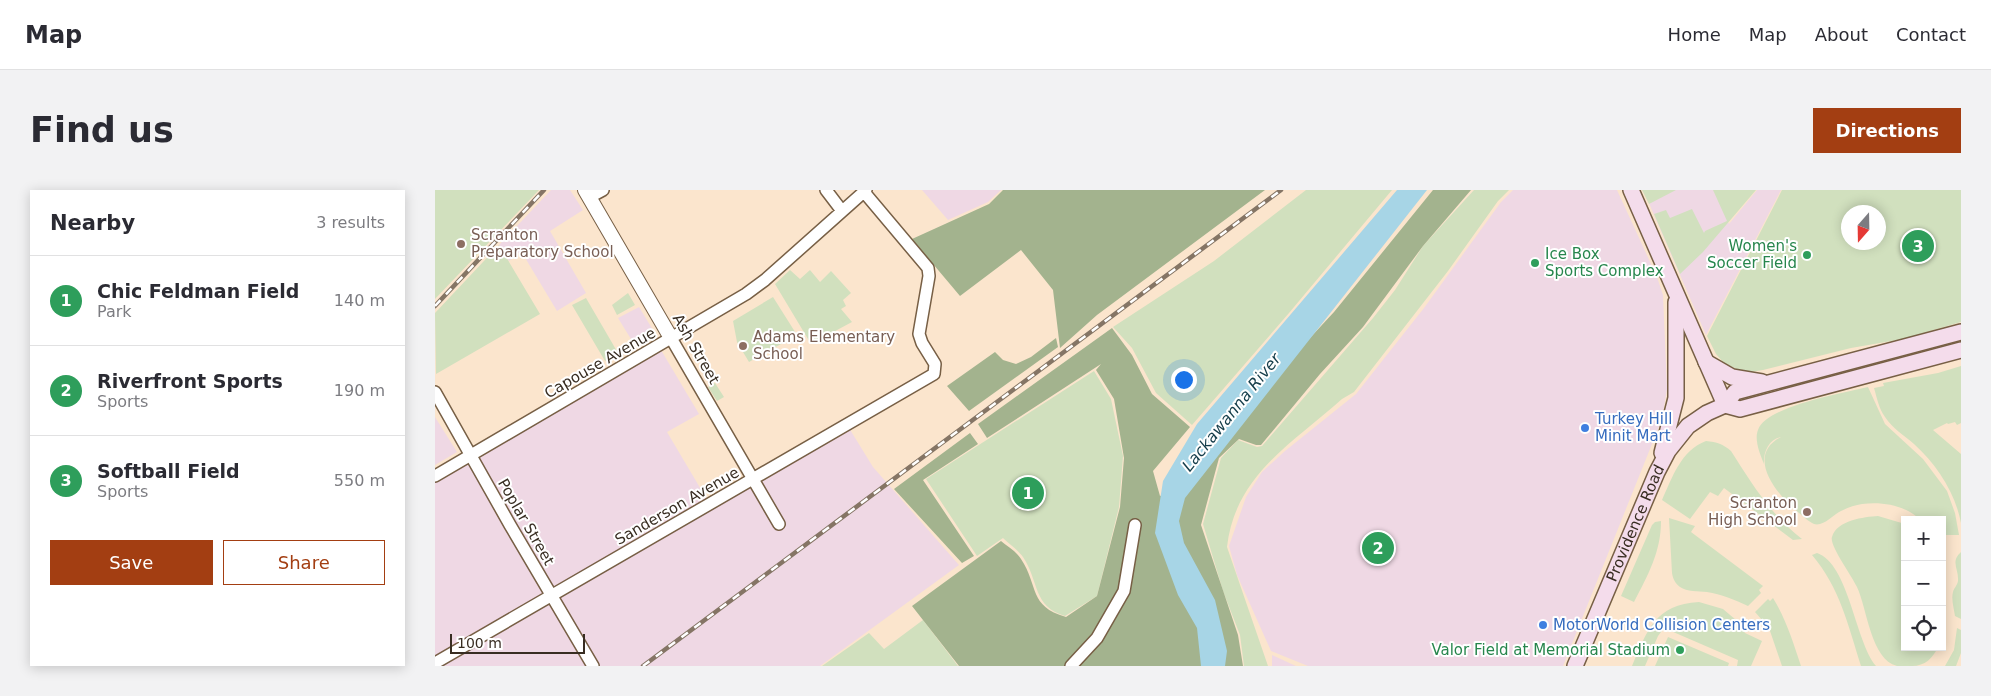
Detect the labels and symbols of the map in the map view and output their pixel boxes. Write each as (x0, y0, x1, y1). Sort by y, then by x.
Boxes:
north arrow (1841, 205, 1886, 250)
place label: Scranton Preparatory School (471, 226, 614, 261)
pin: 3 (1902, 227, 1934, 265)
place label: Women's Soccer Field (1707, 237, 1797, 272)
marker: Scranton Preparatory School (455, 238, 467, 250)
place label: Ice Box Sports Complex (1545, 245, 1664, 280)
marker: Women's Soccer Field (1801, 249, 1813, 261)
marker: Ice Box Sports Complex (1529, 257, 1541, 269)
street label: Ash Street (669, 311, 723, 387)
street label: Capouse Avenue (541, 324, 659, 402)
place label: Adams Elementary School (753, 328, 895, 363)
marker: Adams Elementary School (737, 340, 749, 352)
water label: Lackawanna River (1178, 348, 1286, 475)
your location (1171, 367, 1197, 393)
place label: Turkey Hill Minit Mart (1594, 410, 1672, 445)
marker: Turkey Hill Minit Mart (1579, 422, 1591, 434)
street label: Providence Road (1603, 462, 1668, 584)
street label: Sanderson Avenue (612, 463, 742, 549)
pin: 1 (1012, 474, 1044, 512)
street label: Poplar Street (494, 475, 558, 569)
place label: Scranton High School (1708, 494, 1797, 529)
marker: Scranton High School (1801, 506, 1813, 518)
pin: 2 (1362, 529, 1394, 567)
place label: MotorWorld Collision Centers (1553, 616, 1770, 634)
marker: MotorWorld Collision Centers (1537, 619, 1549, 631)
scale bar (450, 631, 585, 654)
place label: Valor Field at Memorial Stadium (1431, 641, 1670, 659)
marker: Valor Field at Memorial Stadium (1674, 644, 1686, 656)

